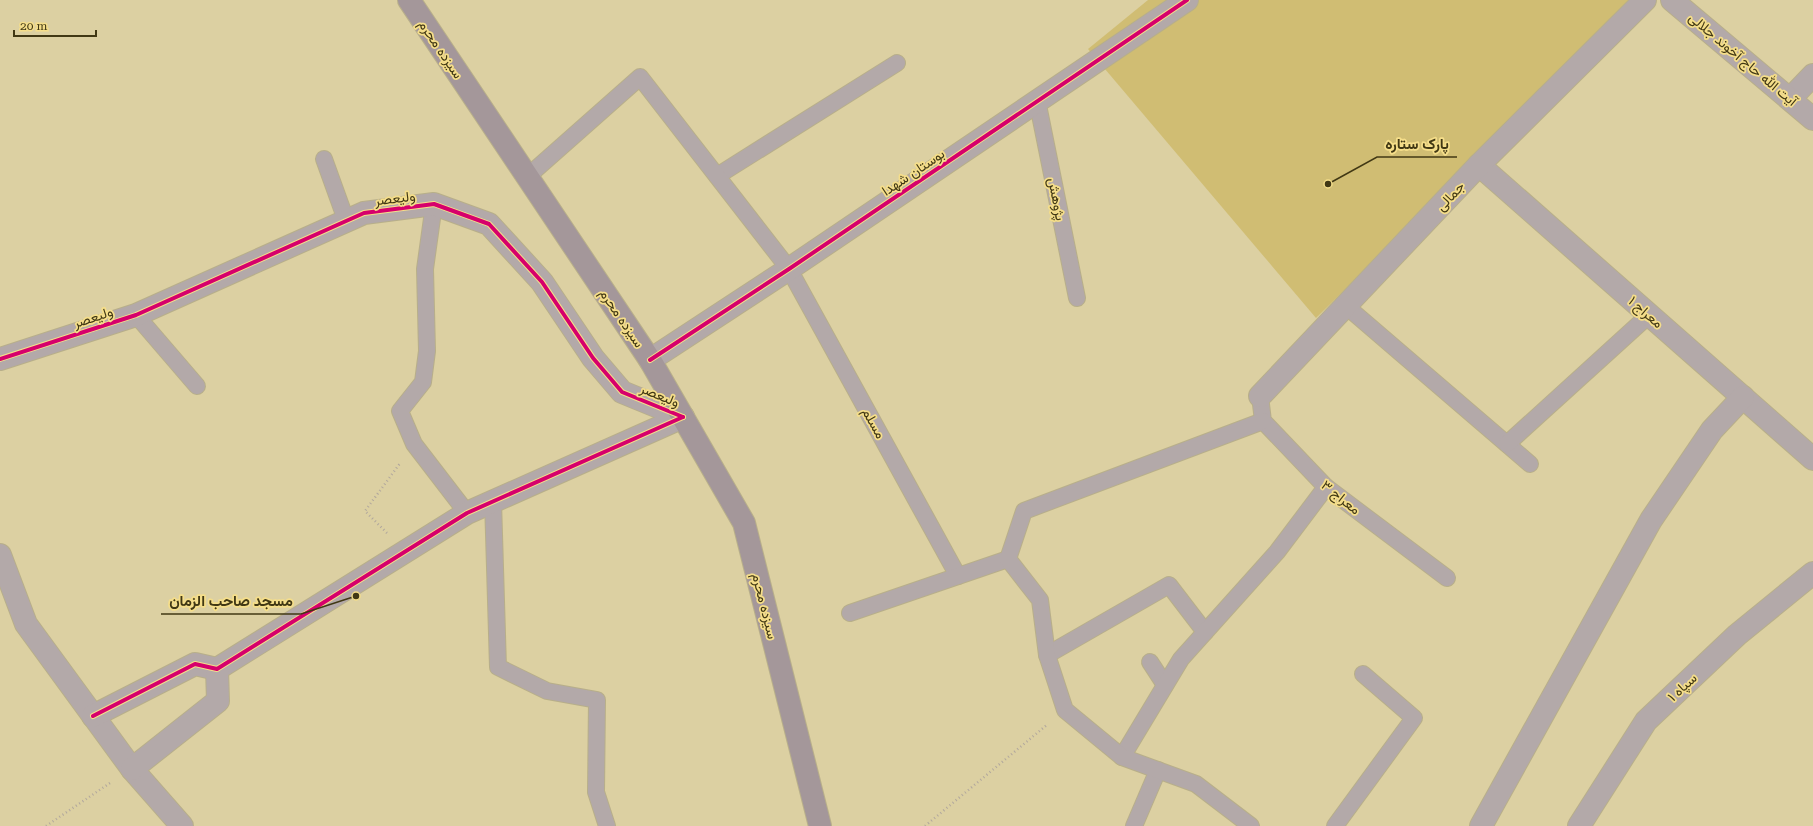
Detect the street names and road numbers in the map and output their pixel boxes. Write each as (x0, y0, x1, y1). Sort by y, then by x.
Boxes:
street label: آیت الله حاج آخوند جلالی (1684, 9, 1802, 112)
street label: سیزده محرم (415, 17, 466, 82)
street label: بوستان شهدا (879, 145, 948, 200)
street label: پژوهش (1043, 176, 1069, 222)
street label: جمالی (1432, 178, 1468, 215)
street label: ولیعصر (373, 188, 416, 210)
street label: سیزده محرم (596, 286, 647, 351)
street label: معراج ۱ (1624, 293, 1666, 333)
street label: ولیعصر (70, 303, 115, 332)
street label: ولیعصر (637, 380, 682, 411)
street label: مسلم (858, 405, 889, 442)
street label: معراج ۳ (1316, 477, 1364, 520)
street label: سیزده محرم (748, 571, 781, 641)
street label: سپاه ۱ (1664, 670, 1701, 706)

